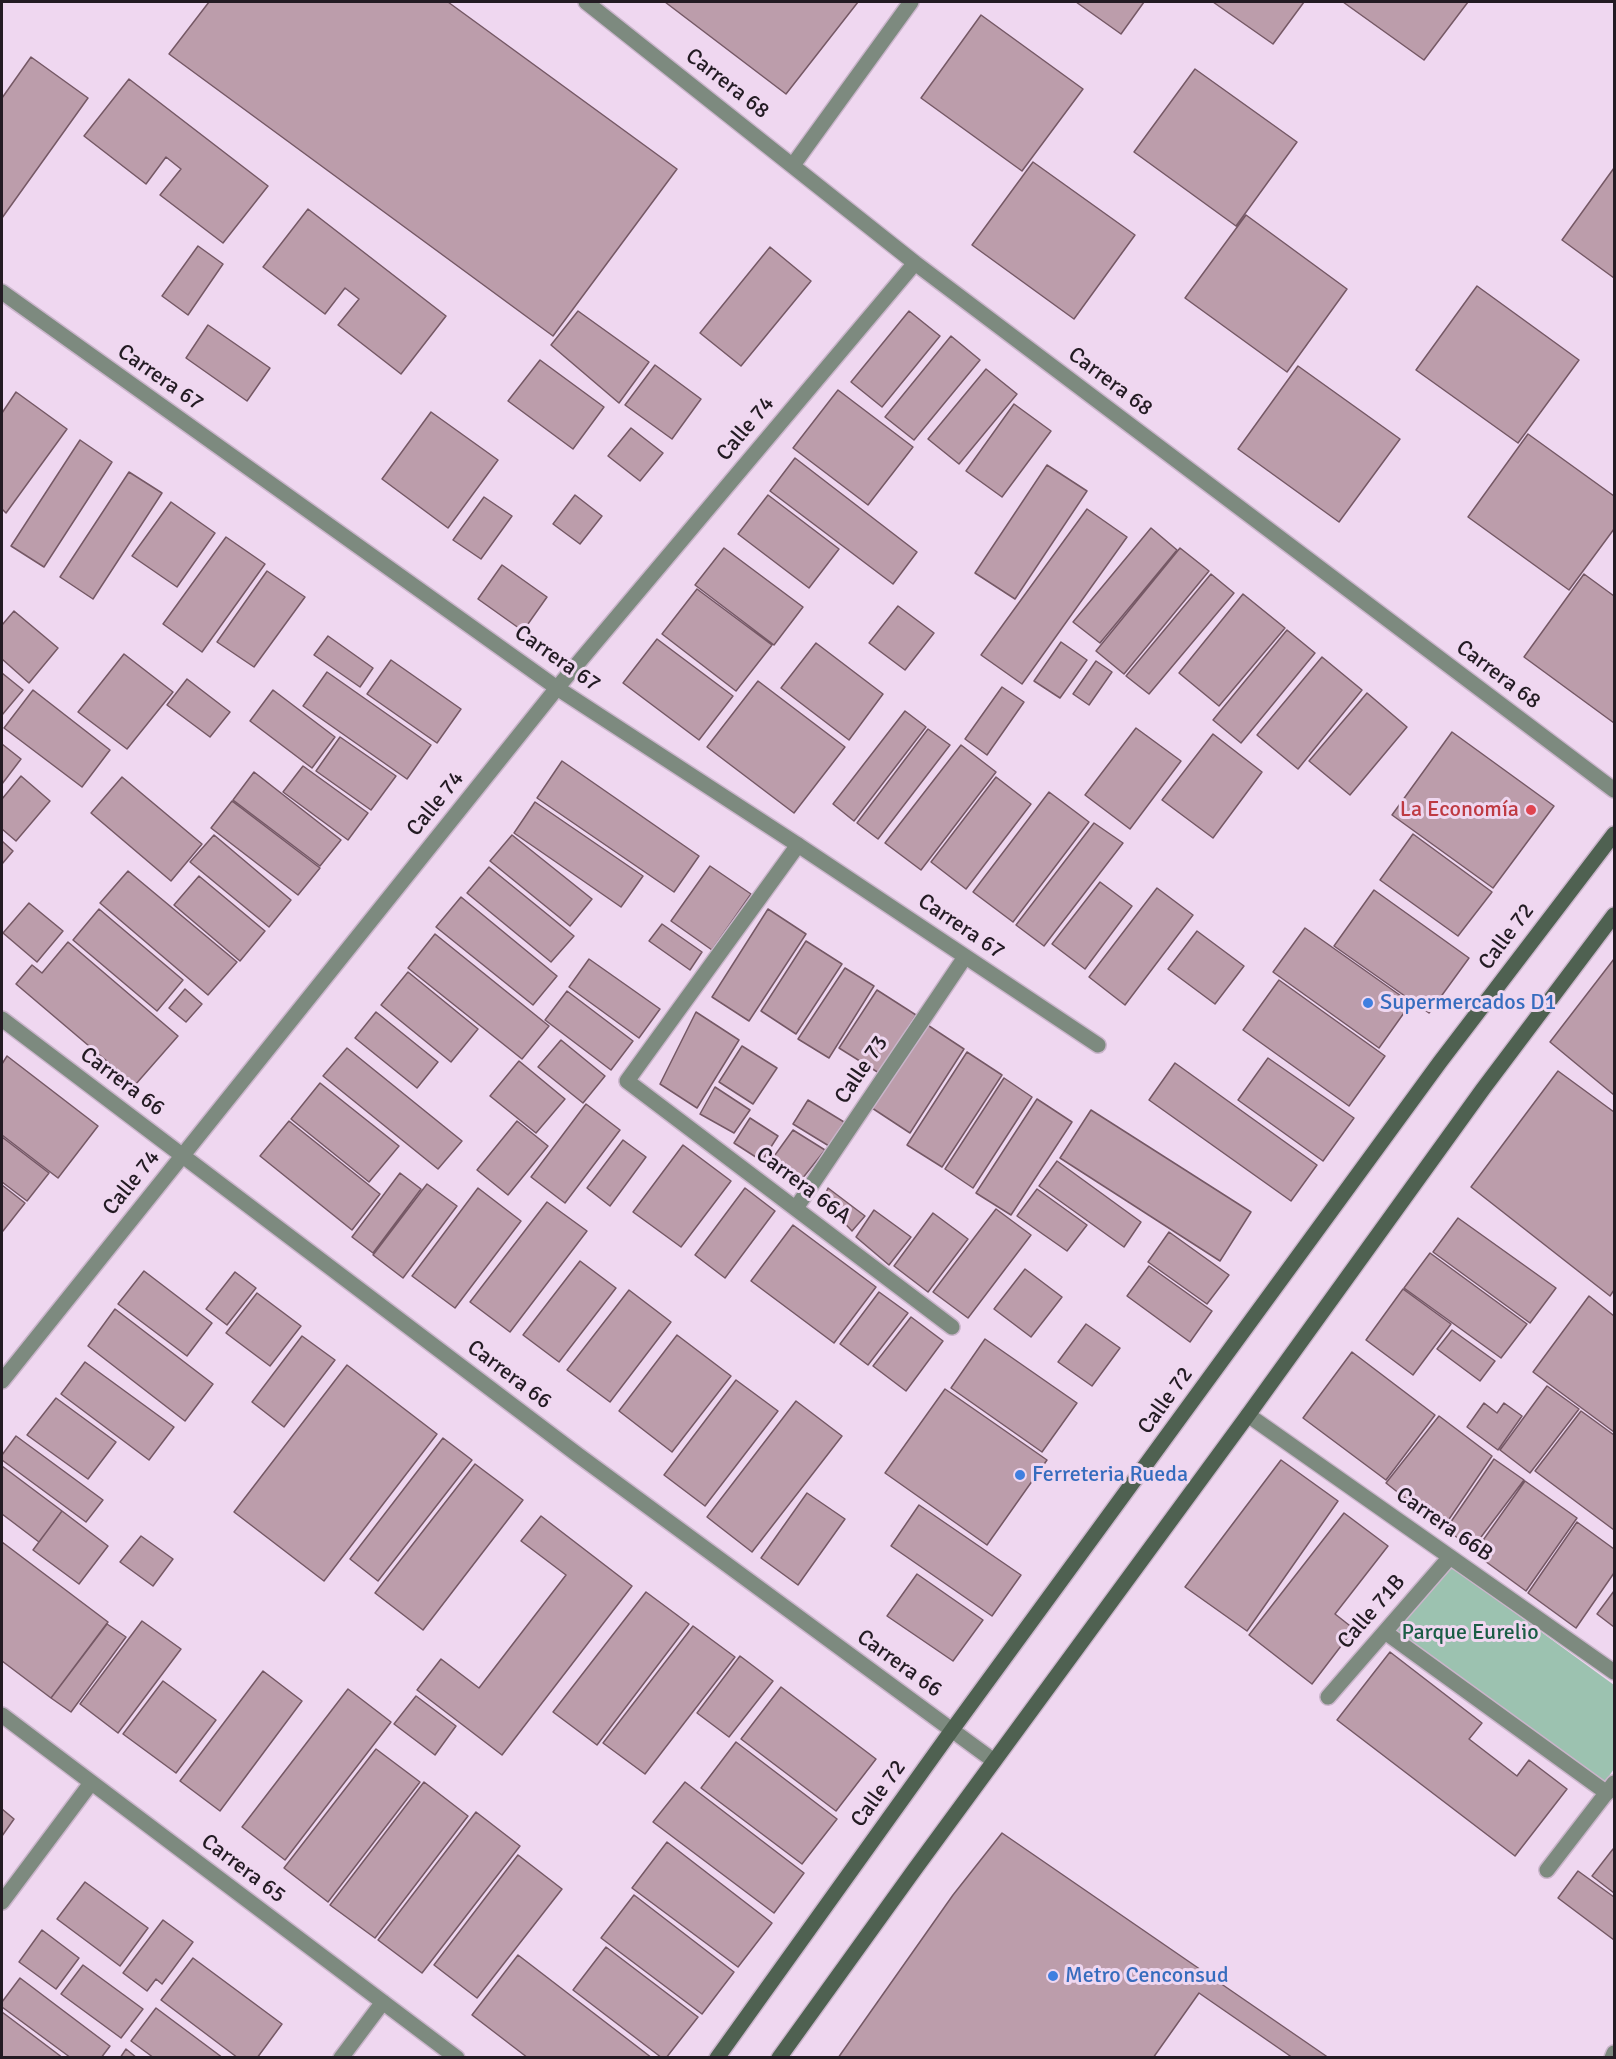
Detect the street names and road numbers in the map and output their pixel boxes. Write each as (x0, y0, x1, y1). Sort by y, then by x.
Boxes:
street label: Carrera 68 (680, 43, 774, 125)
street label: Carrera 67 (112, 339, 208, 417)
street label: Carrera 68 (1063, 342, 1157, 422)
street label: Calle 74 (711, 391, 781, 467)
street label: Carrera 67 (509, 620, 605, 698)
street label: Carrera 68 (1451, 635, 1545, 715)
street label: Calle 74 (402, 766, 470, 842)
street label: Carrera 67 (913, 888, 1009, 966)
street label: Calle 72 (1473, 899, 1541, 975)
street label: Calle 73 (830, 1031, 894, 1109)
street label: Carrera 66 (75, 1042, 169, 1122)
street label: Carrera 66A (750, 1142, 856, 1230)
street label: Calle 74 (98, 1145, 166, 1221)
street label: Carrera 66 (462, 1335, 556, 1415)
street label: Calle 72 (1133, 1362, 1199, 1440)
street label: Carrera 66B (1391, 1482, 1497, 1568)
street label: Calle 71B (1333, 1570, 1411, 1654)
street label: Carrera 66 (851, 1624, 947, 1704)
street label: Calle 72 (846, 1755, 912, 1833)
street label: Carrera 65 (196, 1829, 290, 1909)

